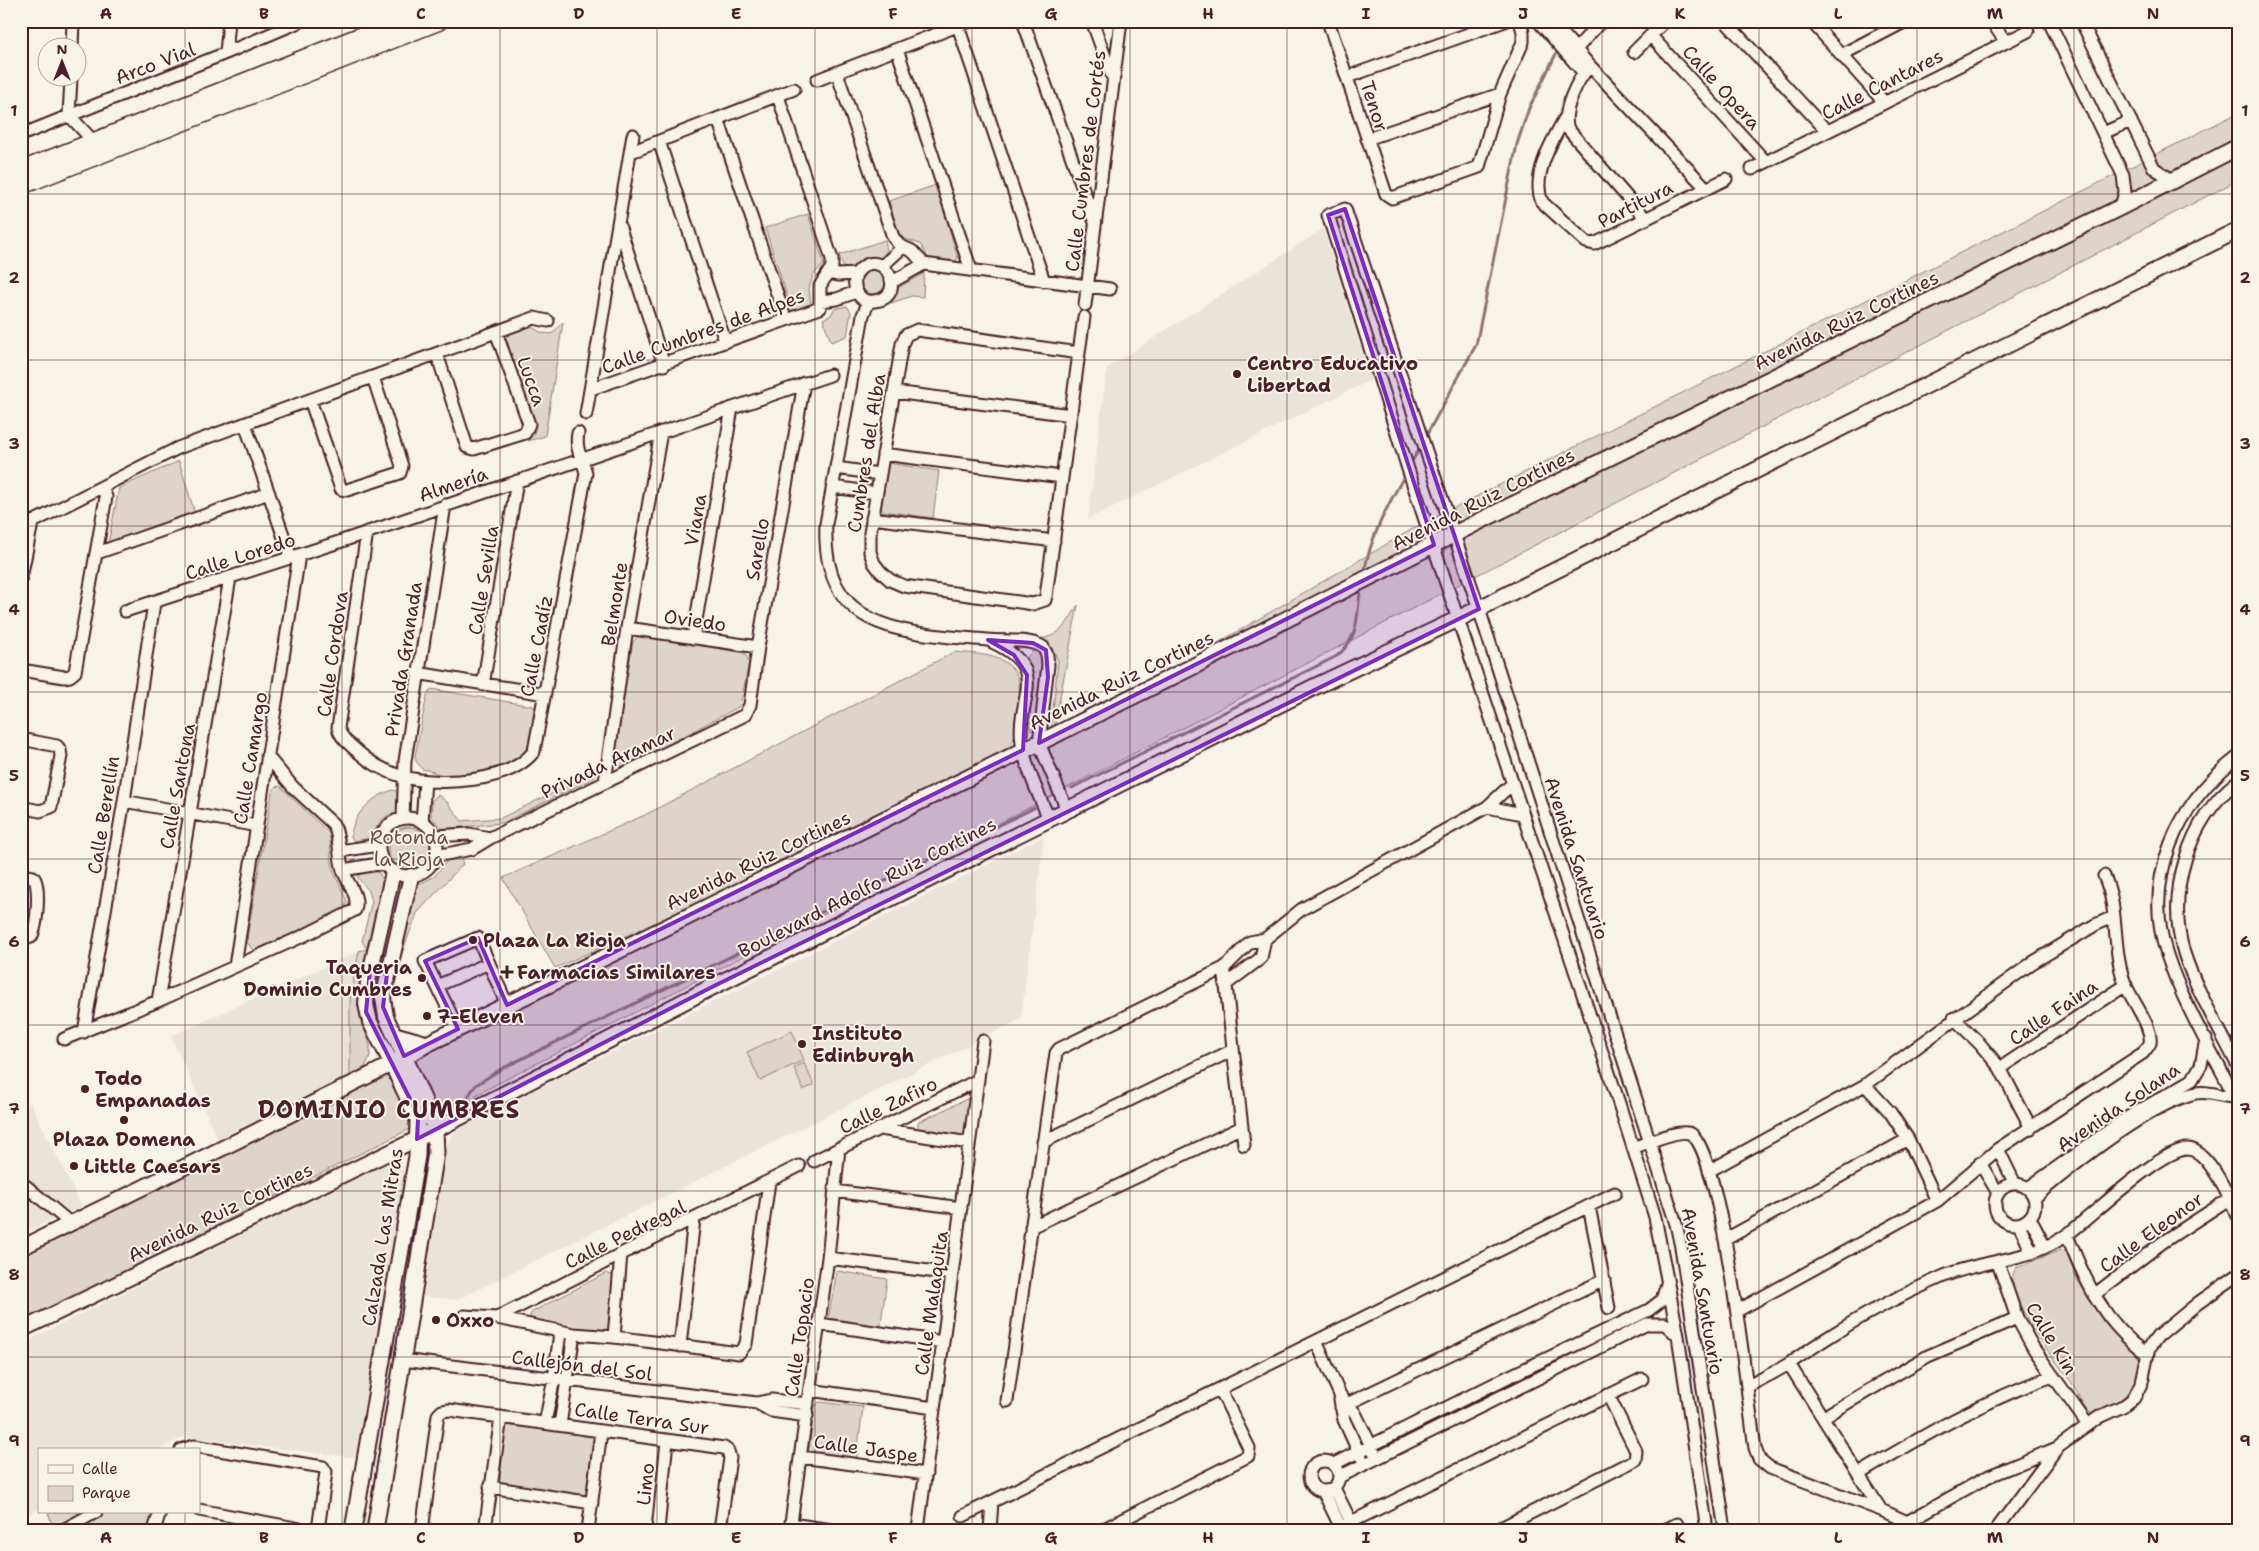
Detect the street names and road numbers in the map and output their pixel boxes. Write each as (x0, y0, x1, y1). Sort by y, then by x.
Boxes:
street label: Arco Vial (111, 37, 199, 90)
street label: Calle Opera (1677, 40, 1766, 135)
street label: Calle Cantares (1817, 43, 1947, 126)
street label: Calle Cumbres de Cortés (1060, 49, 1111, 273)
street label: Tenor (1355, 78, 1394, 135)
street label: Partitura (1593, 175, 1677, 234)
street label: Avenida Ruiz Cortines (1750, 265, 1943, 376)
street label: Calle Cumbres de Alpes (598, 283, 808, 380)
street label: Lucca (511, 353, 552, 409)
street label: Cumbres del Alba (842, 371, 891, 535)
street label: Avenida Ruiz Cortines (1387, 442, 1579, 557)
street label: Almería (415, 461, 491, 508)
street label: Viana (679, 492, 712, 548)
street label: Sarello (740, 516, 775, 582)
street label: Calle Sevilla (462, 523, 505, 637)
street label: Calle Loredo (182, 527, 299, 586)
street label: Belmonte (595, 560, 633, 648)
street label: Privada Granada (379, 579, 428, 739)
street label: Calle Cordova (311, 589, 354, 719)
street label: Calle Cadíz (514, 593, 559, 699)
street label: Oviedo (662, 604, 728, 637)
street label: Avenida Ruiz Cortines (1025, 625, 1218, 736)
street label: Calle Camargo (228, 690, 273, 826)
street label: Privada Aramar (537, 720, 680, 805)
street label: Calle Santona (154, 721, 201, 851)
street label: Calle Berellín (82, 754, 125, 876)
street label: Avenida Santuario (1538, 774, 1615, 943)
street label: Avenida Ruiz Cortines (662, 805, 855, 916)
street label: Boulevard Adolfo Ruiz Cortines (734, 811, 1000, 964)
street label: Calle Faina (2004, 974, 2103, 1051)
street label: Avenida Solana (2052, 1057, 2185, 1158)
street label: Calle Zafiro (835, 1071, 941, 1140)
street label: Calzada Las Mitras (356, 1146, 409, 1328)
street label: Avenida Ruiz Cortines (124, 1157, 317, 1268)
street label: Calle Eleonor (2094, 1186, 2208, 1279)
street label: Calle Pedregal (561, 1194, 690, 1275)
street label: Avenida Santuario (1675, 1205, 1730, 1377)
street label: Calle Malaquita (909, 1229, 954, 1377)
street label: Calle Topacio (779, 1276, 820, 1399)
street label: Calle Kin (2020, 1297, 2083, 1379)
street label: Callejón del Sol (510, 1344, 654, 1387)
street label: Calle Terra Sur (573, 1397, 711, 1440)
street label: Calle Jaspe (812, 1429, 920, 1468)
street label: Limo (631, 1461, 660, 1507)

